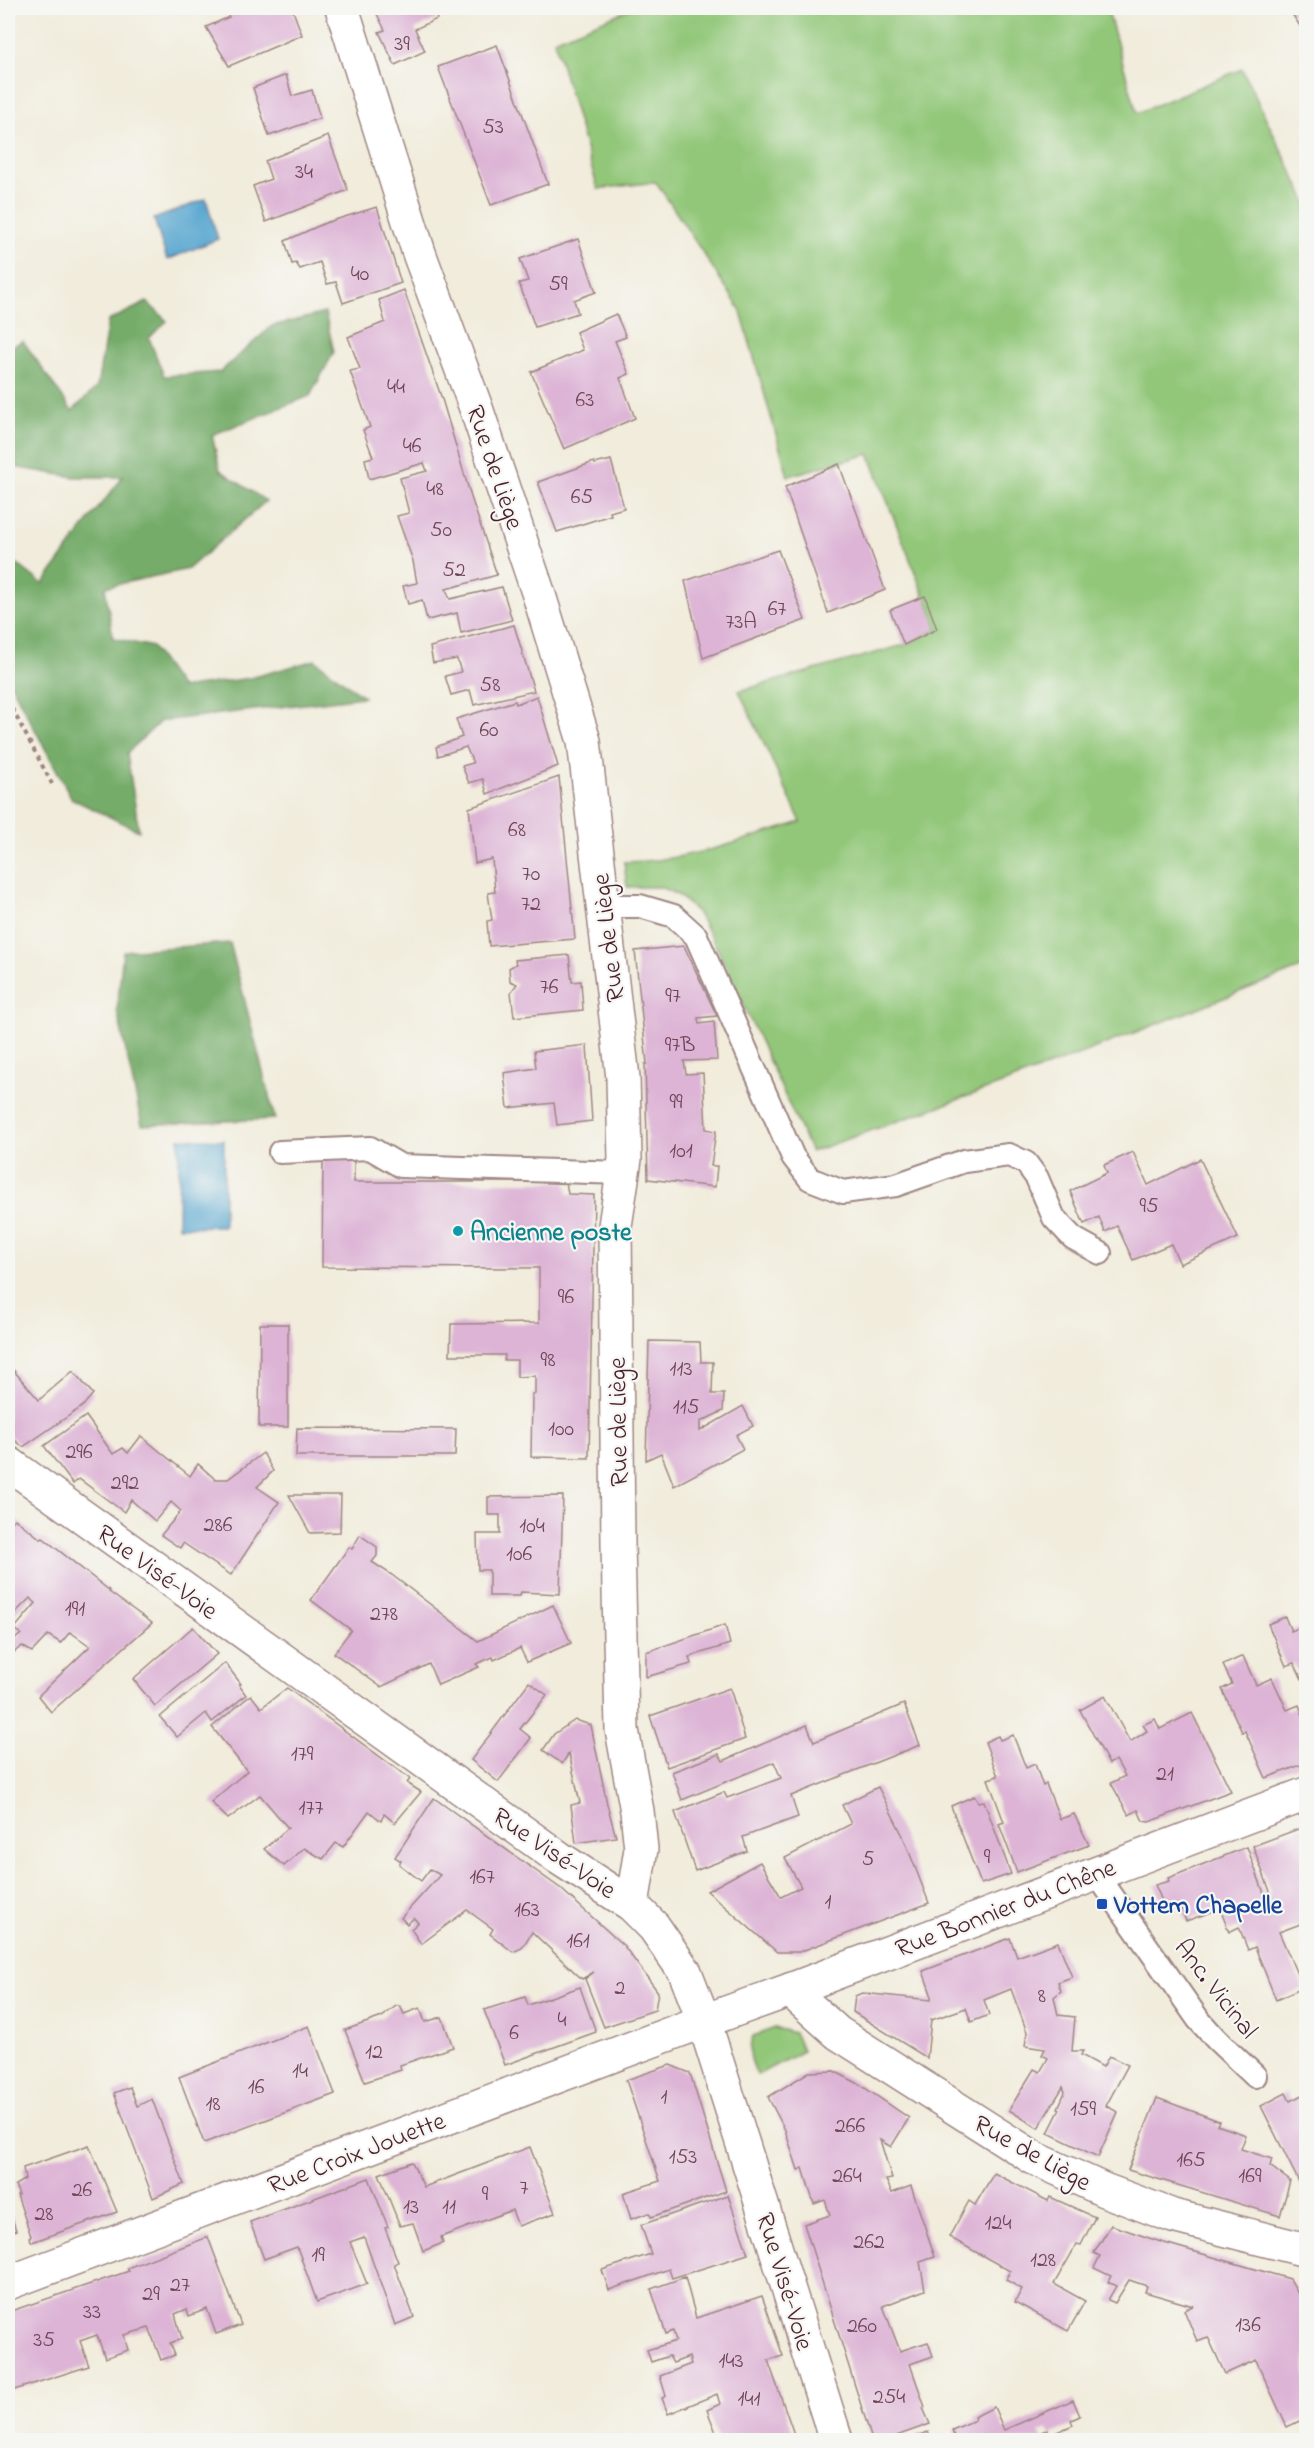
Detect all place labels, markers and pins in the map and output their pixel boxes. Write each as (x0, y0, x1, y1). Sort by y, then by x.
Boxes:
place label: Ancienne poste (470, 1215, 633, 1253)
marker: Ancienne poste (451, 1224, 465, 1238)
place label: Vottem Chapelle (1113, 1888, 1284, 1926)
marker: Vottem Chapelle (1095, 1897, 1109, 1911)

